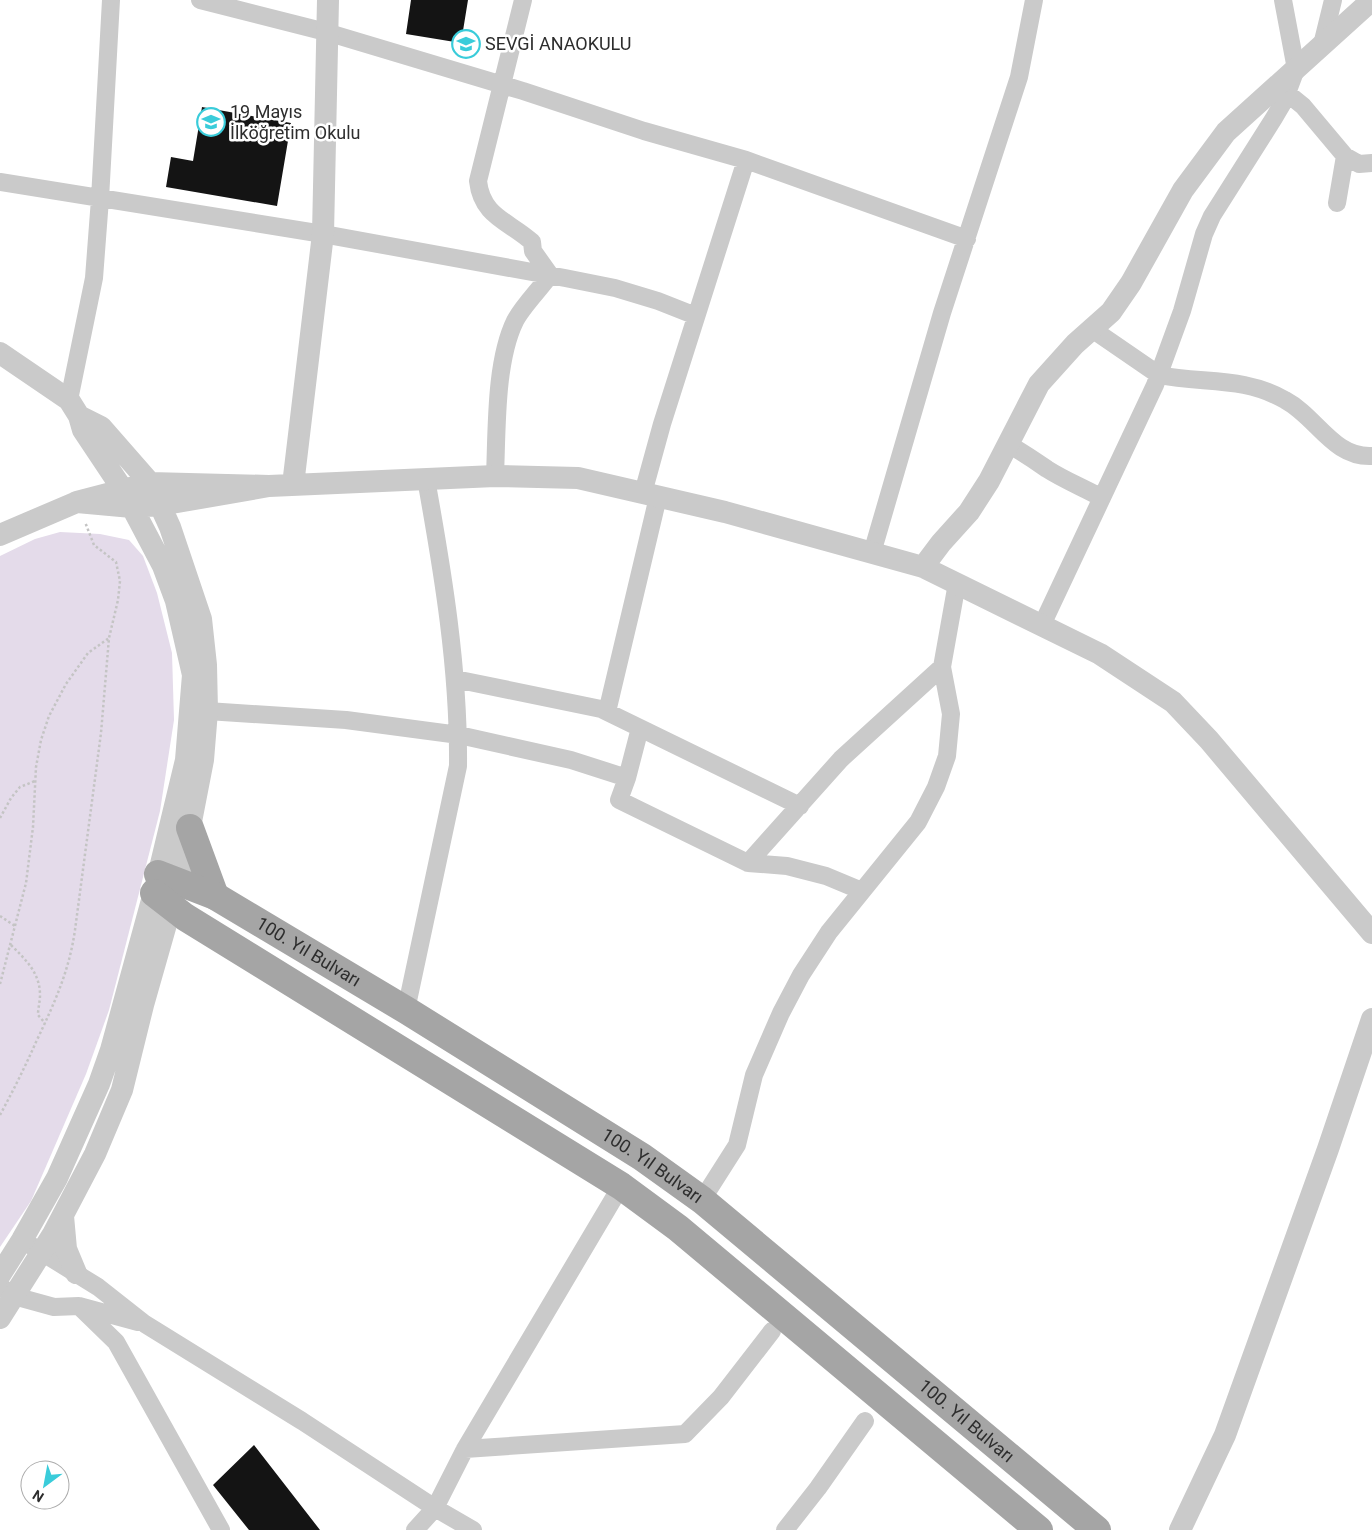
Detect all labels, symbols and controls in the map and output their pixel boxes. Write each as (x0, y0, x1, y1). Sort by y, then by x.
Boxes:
school or university icon: SEVGİ ANAOKULU (451, 29, 481, 59)
place label: SEVGİ ANAOKULU (485, 33, 632, 54)
place label: 19 Mayıs İlköğretim Okulu (230, 101, 361, 143)
school or university icon: 19 Mayıs İlköğretim Okulu (196, 107, 226, 137)
street label: 100. Yıl Bulvarı (253, 912, 365, 991)
street label: 100. Yıl Bulvarı (598, 1124, 707, 1207)
street label: 100. Yıl Bulvarı (915, 1375, 1019, 1467)
north arrow (20, 1460, 70, 1510)
text: N (30, 1487, 47, 1505)

